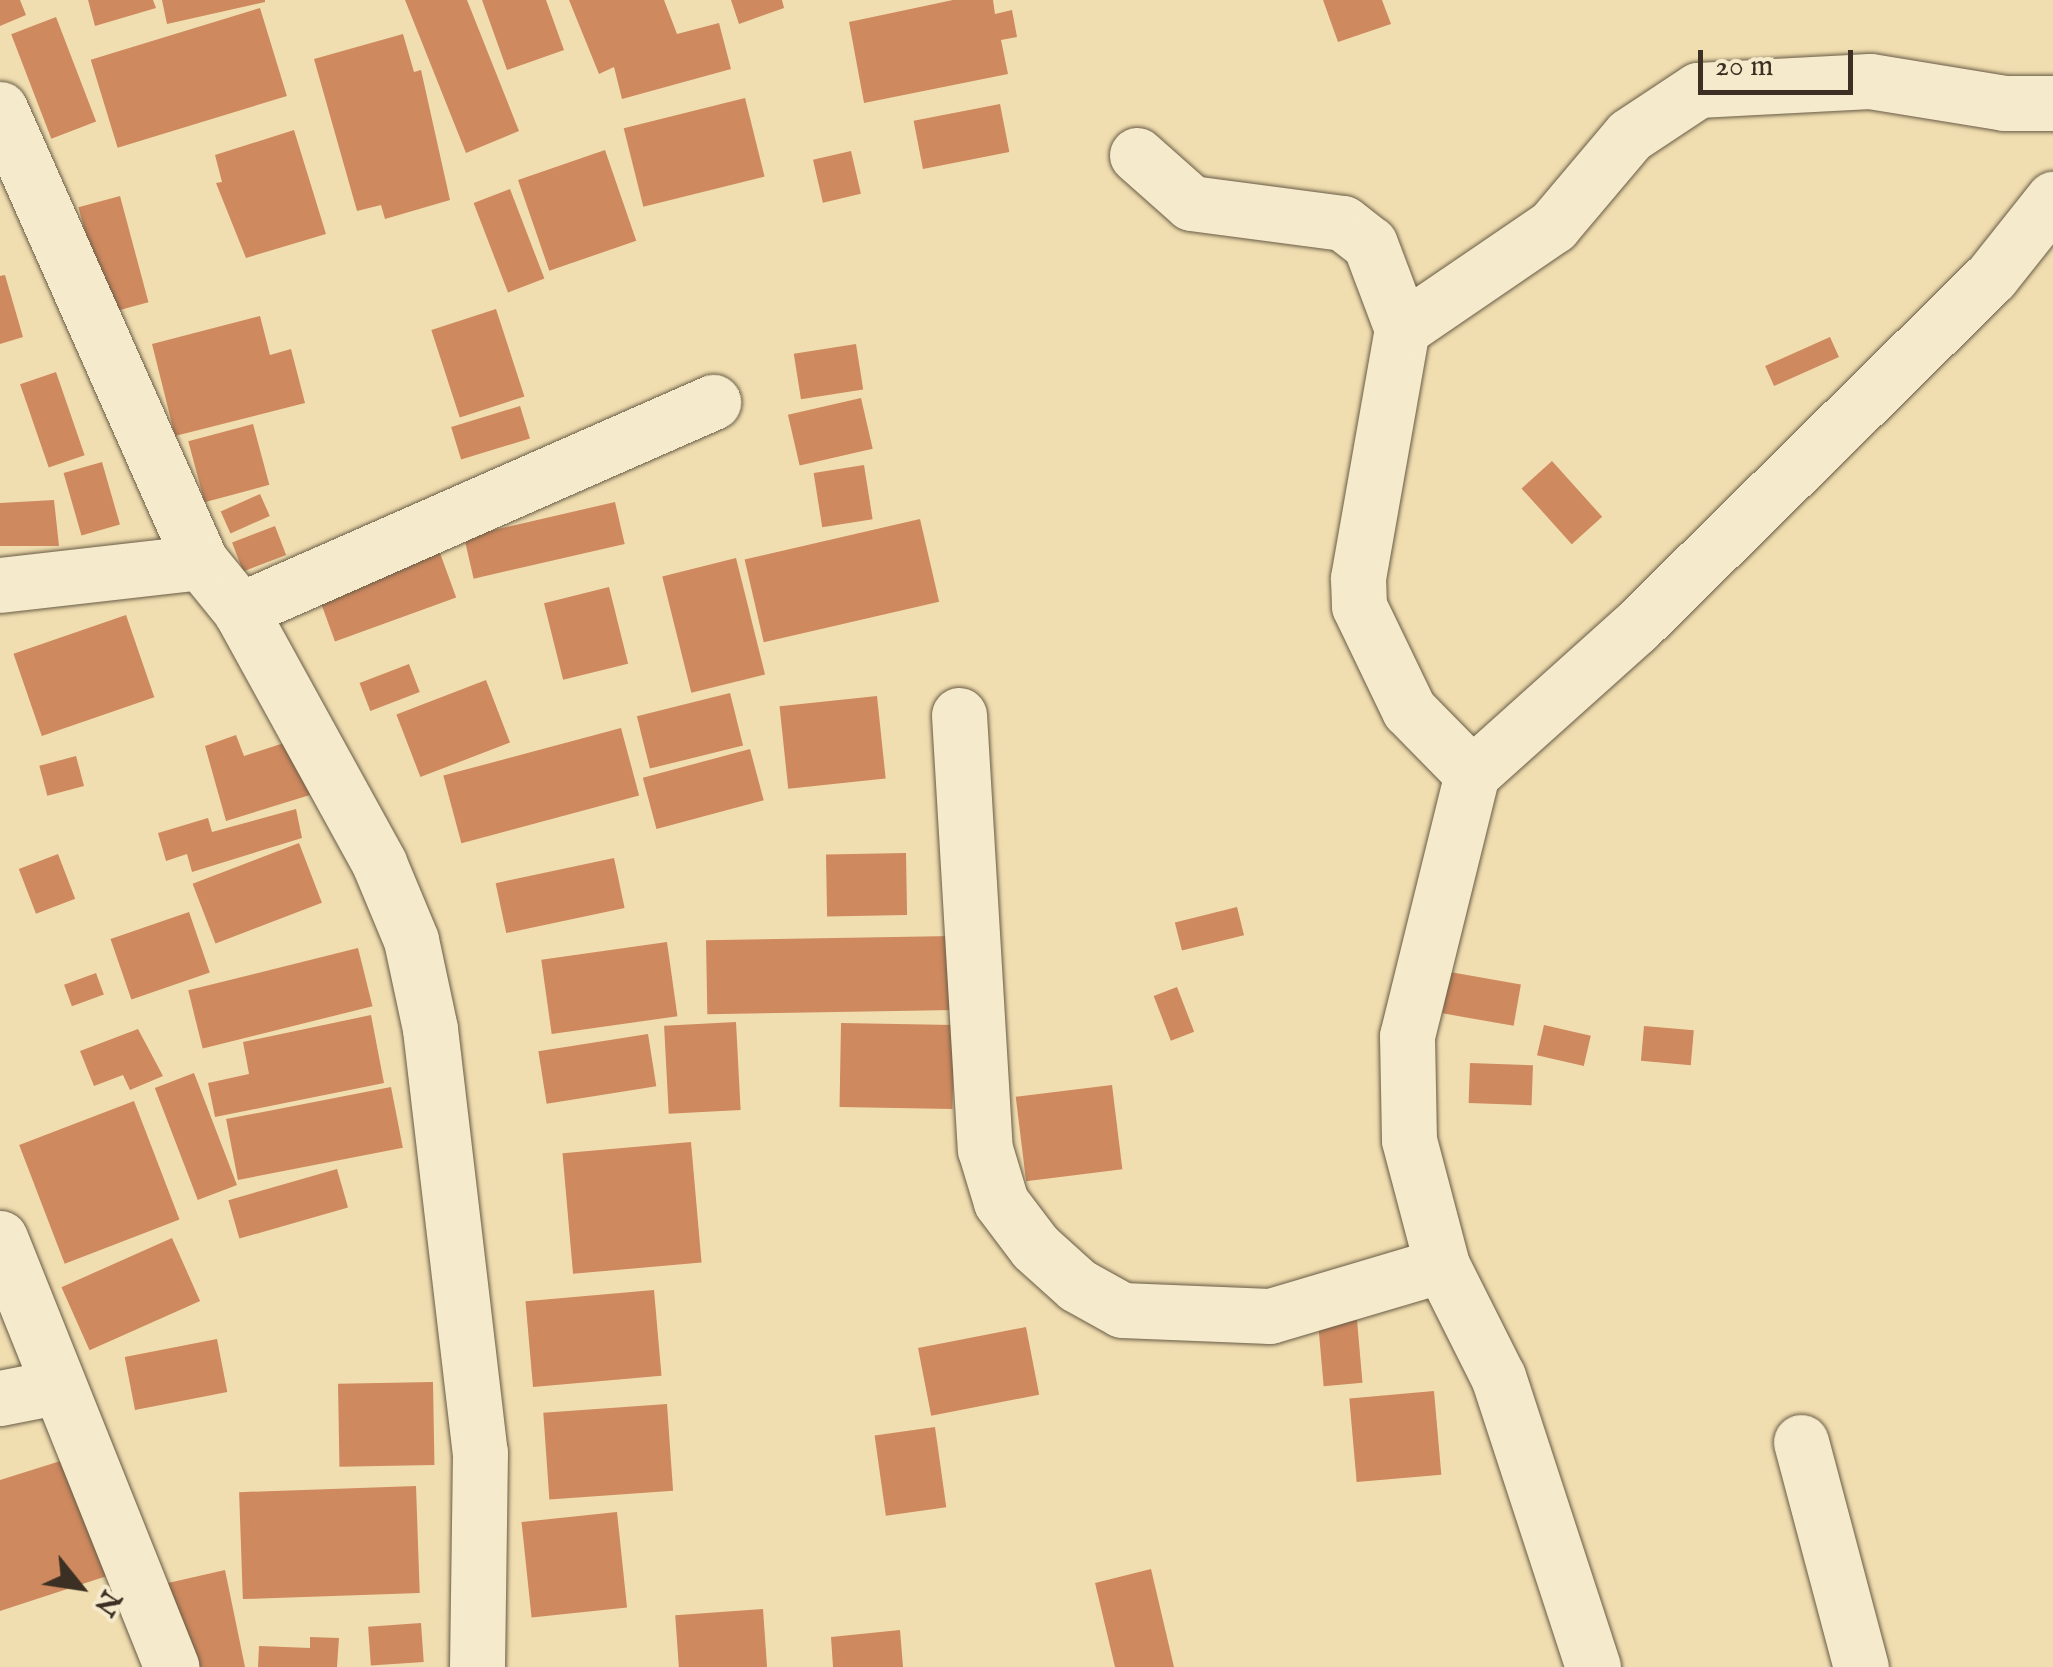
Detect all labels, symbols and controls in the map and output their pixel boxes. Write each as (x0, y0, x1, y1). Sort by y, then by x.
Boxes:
scale bar (1703, 30, 1858, 92)
text: 20 m (1715, 48, 1774, 86)
north arrow (30, 1537, 130, 1637)
text: N (85, 1583, 128, 1621)

